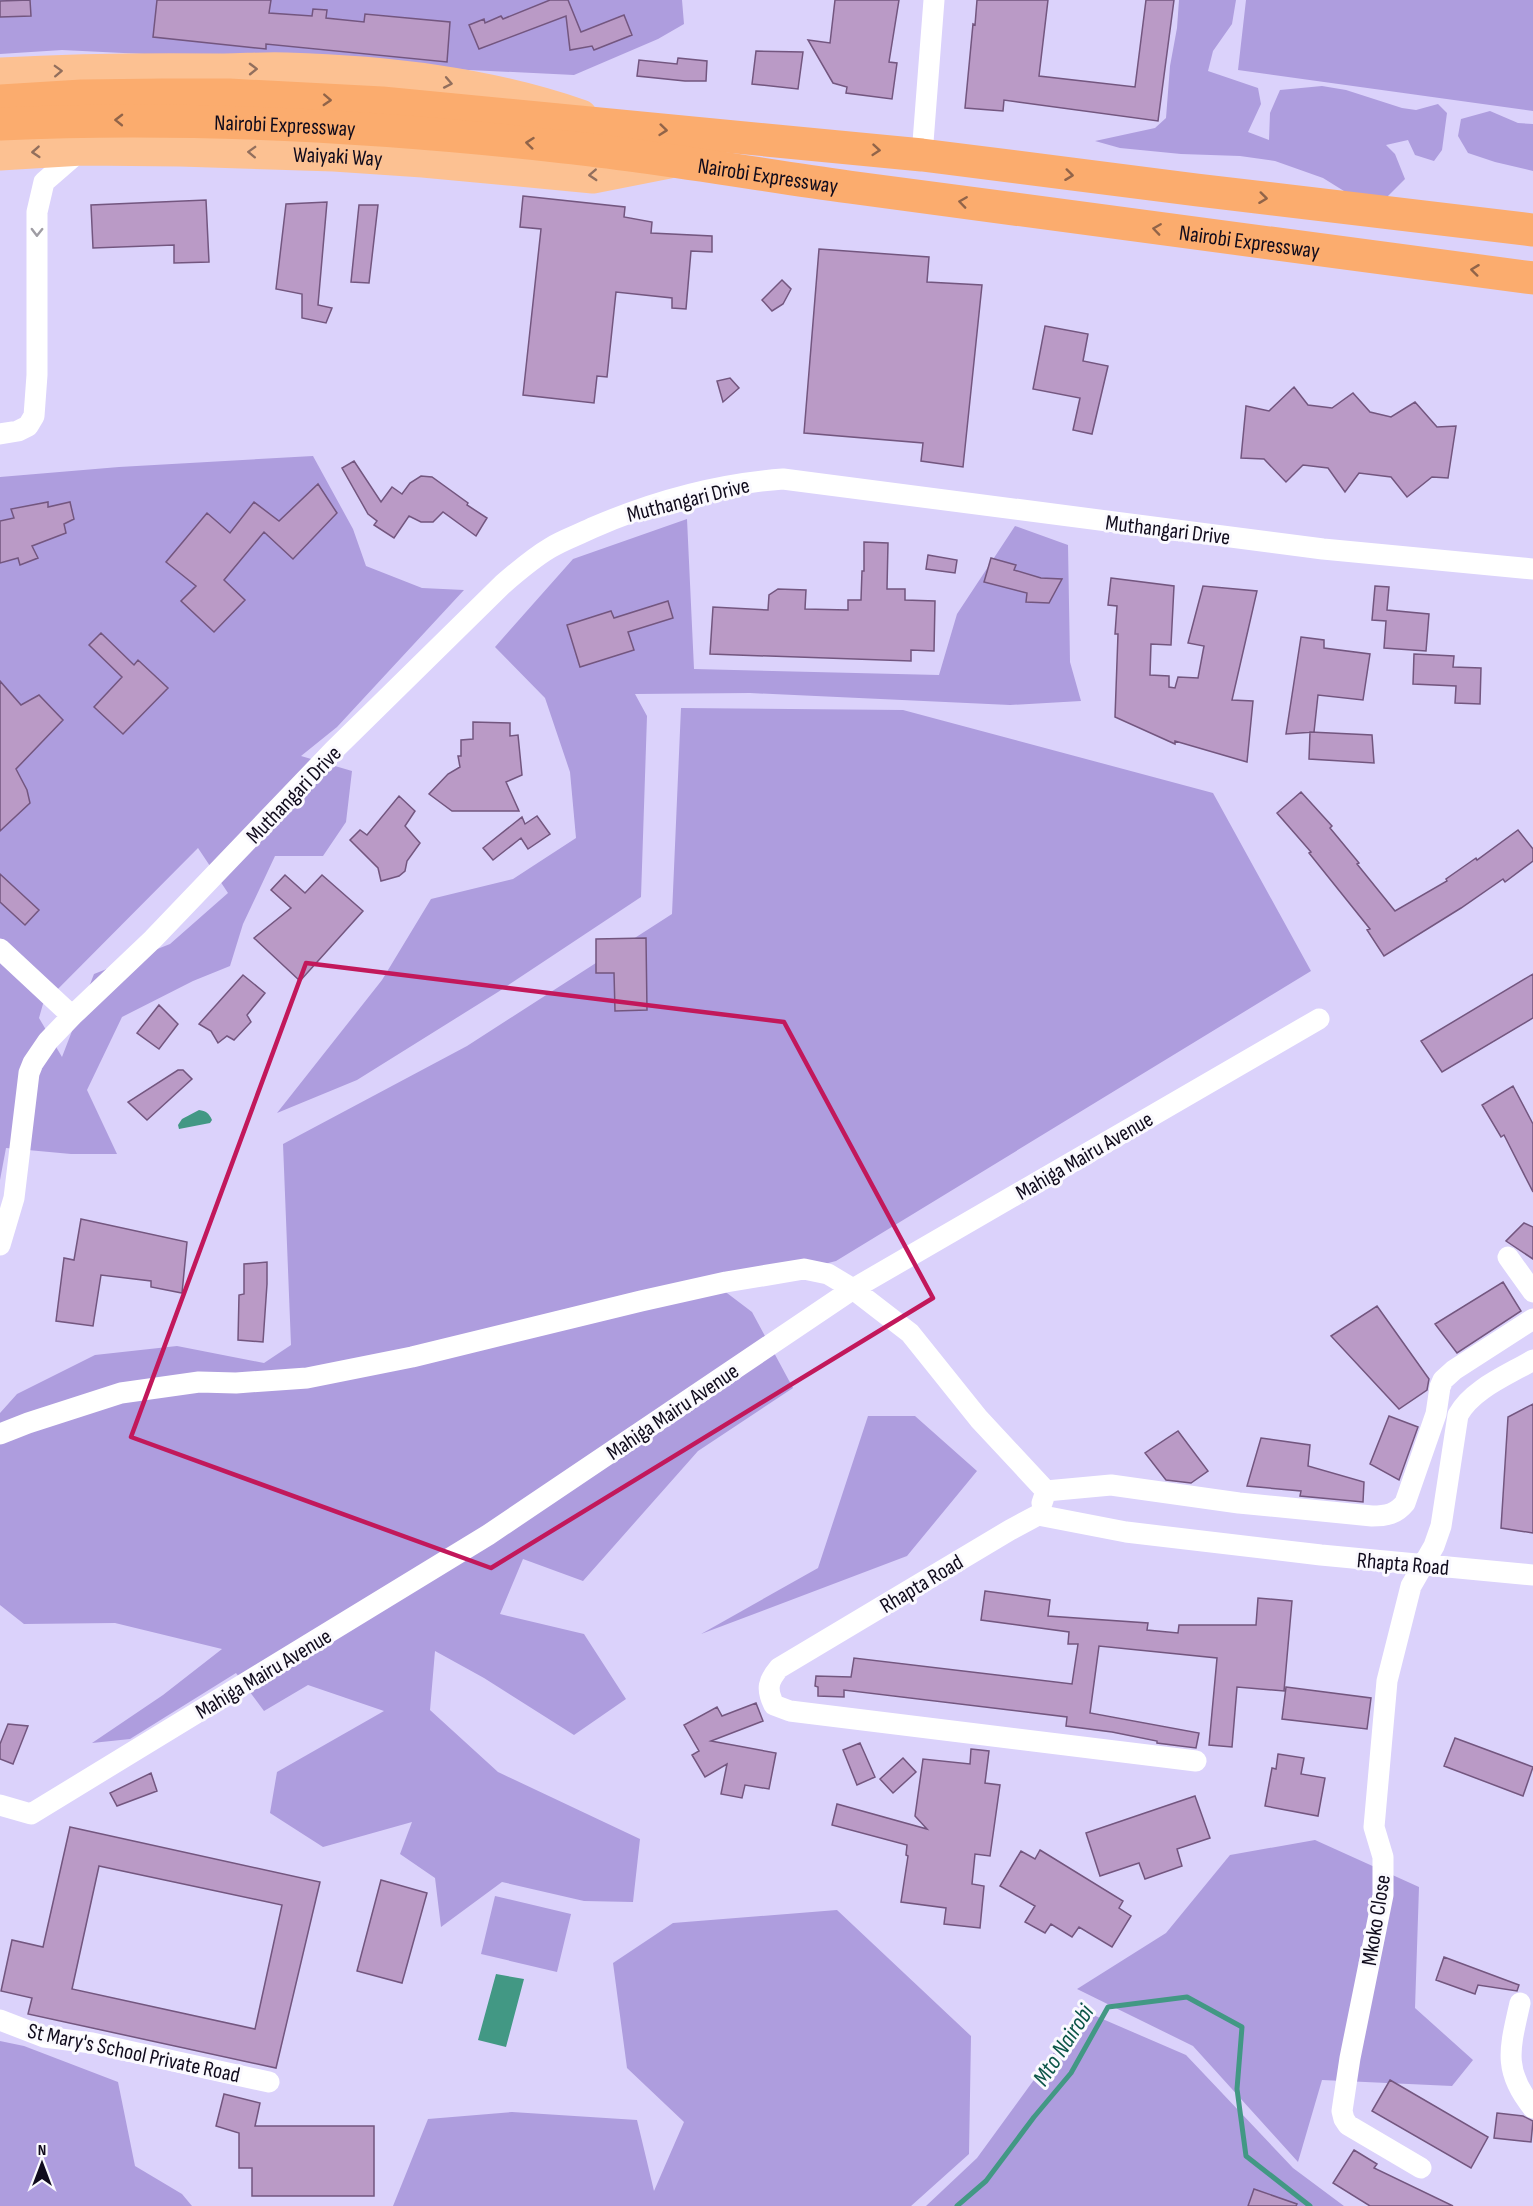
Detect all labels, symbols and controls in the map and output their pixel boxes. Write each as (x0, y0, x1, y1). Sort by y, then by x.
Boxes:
one-way arrow (249, 63, 258, 76)
one-way arrow (54, 65, 63, 78)
one-way arrow (442, 76, 452, 89)
one-way arrow (323, 94, 332, 107)
street label: Nairobi Expressway (214, 110, 357, 143)
one-way arrow (115, 114, 124, 126)
one-way arrow (658, 123, 667, 136)
one-way arrow (525, 137, 534, 150)
street label: Waiyaki Way (293, 142, 384, 173)
one-way arrow (871, 143, 881, 156)
one-way arrow (32, 146, 41, 159)
one-way arrow (247, 146, 256, 158)
street label: Nairobi Expressway (696, 153, 840, 200)
one-way arrow (1065, 168, 1074, 180)
one-way arrow (588, 169, 597, 182)
one-way arrow (1258, 191, 1268, 204)
one-way arrow (959, 197, 968, 209)
street label: Nairobi Expressway (1177, 220, 1322, 265)
one-way arrow (1152, 224, 1161, 236)
one-way arrow (31, 227, 43, 236)
one-way arrow (1470, 265, 1480, 277)
street label: Muthangari Drive (624, 472, 753, 529)
street label: Muthangari Drive (1104, 509, 1232, 552)
street label: Muthangari Drive (241, 741, 347, 850)
street label: Mahiga Mairu Avenue (1011, 1106, 1158, 1206)
street label: Mahiga Mairu Avenue (601, 1358, 744, 1466)
street label: Rhapta Road (1356, 1547, 1450, 1582)
street label: Rhapta Road (875, 1549, 968, 1620)
street label: Mahiga Mairu Avenue (191, 1623, 337, 1725)
street label: Mkoko Close (1356, 1873, 1397, 1968)
water label: Mto Nairobi (1027, 1999, 1101, 2091)
street label: St Mary's School Private Road (25, 2018, 242, 2089)
north arrow (12, 2134, 72, 2194)
text: N (38, 2141, 46, 2160)

